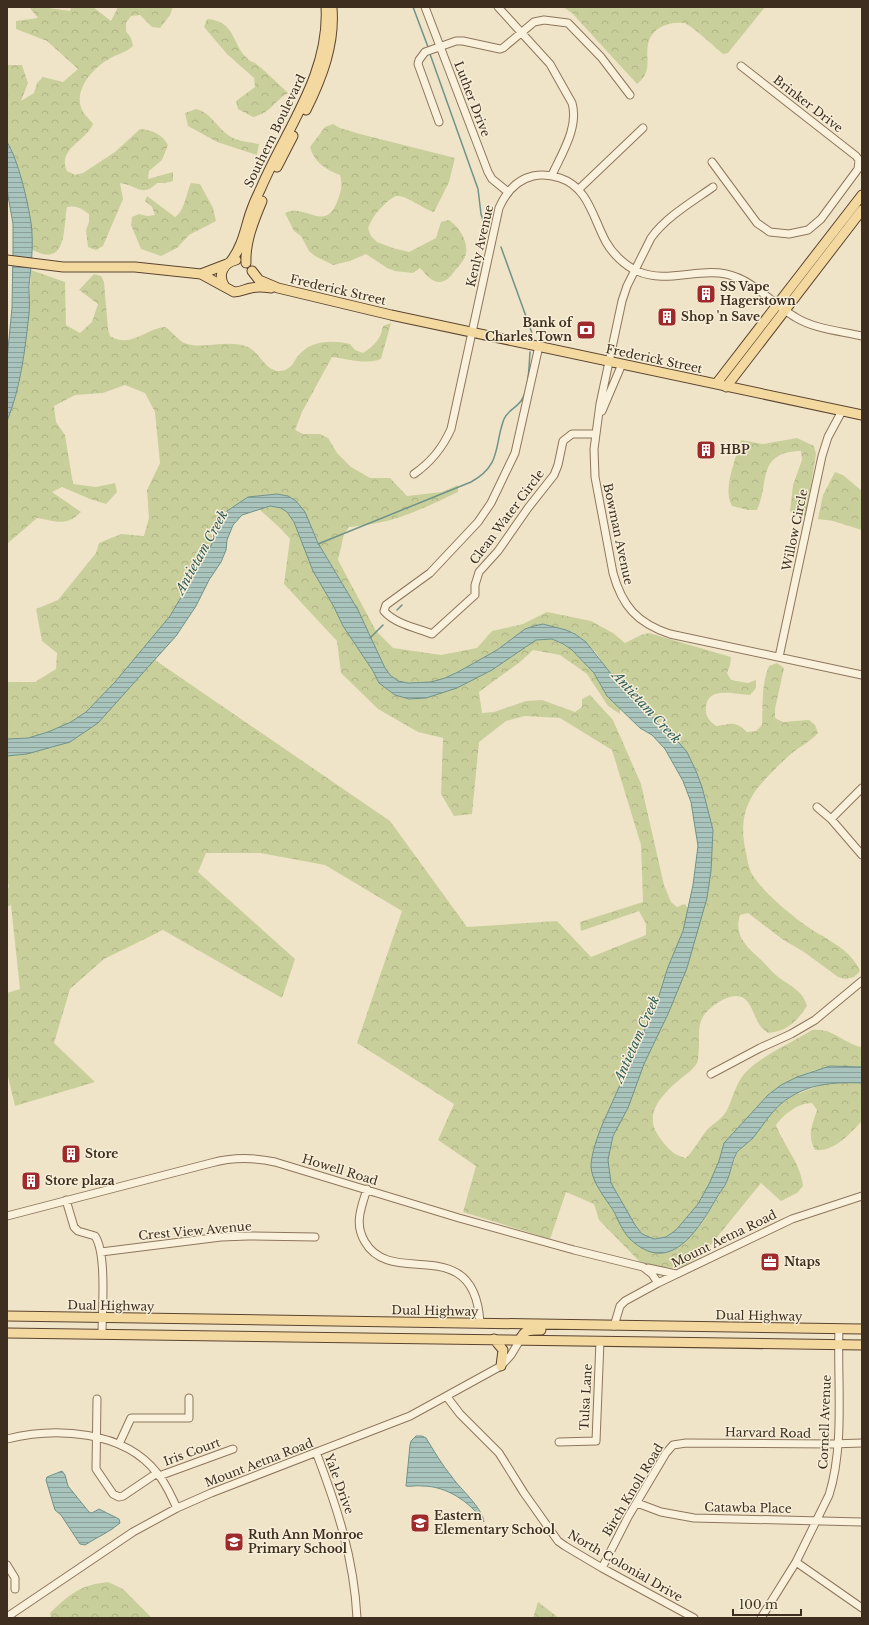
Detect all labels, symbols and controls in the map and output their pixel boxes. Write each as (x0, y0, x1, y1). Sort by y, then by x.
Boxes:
street label: Luther Drive (451, 59, 494, 139)
street label: Southern Boulevard (241, 72, 308, 190)
street label: Brinker Drive (770, 72, 846, 136)
street label: Kenly Avenue (463, 203, 496, 289)
street label: Frederick Street (288, 271, 388, 308)
place label: SS Vape Hagerstown (720, 279, 796, 308)
building icon: SS Vape Hagerstown (695, 283, 717, 305)
building icon: Shop 'n Save (656, 306, 678, 328)
place label: Shop 'n Save (681, 309, 760, 324)
place label: Bank of Charles Town (485, 315, 574, 344)
bank icon: Bank of Charles Town (575, 319, 597, 341)
street label: Frederick Street (604, 341, 704, 376)
building icon: HBP (695, 439, 717, 461)
place label: HBP (720, 442, 750, 457)
street label: Clean Water Circle (466, 466, 547, 567)
street label: Bowman Avenue (600, 482, 637, 586)
street label: Willow Circle (778, 487, 811, 573)
water label: Antietam Creek (170, 507, 232, 599)
water label: Antietam Creek (607, 666, 685, 747)
water label: Antietam Creek (609, 993, 663, 1087)
building icon: Store (60, 1143, 82, 1165)
place label: Store (85, 1146, 118, 1161)
street label: Howell Road (300, 1151, 380, 1188)
building icon: Store plaza (20, 1170, 42, 1192)
place label: Store plaza (45, 1173, 115, 1188)
street label: Mount Aetna Road (669, 1207, 779, 1271)
street label: Crest View Avenue (138, 1218, 252, 1243)
office icon: Ntaps (759, 1251, 781, 1273)
place label: Ntaps (784, 1254, 821, 1269)
street label: Dual Highway (67, 1297, 155, 1314)
street label: Dual Highway (391, 1302, 479, 1319)
street label: Dual Highway (715, 1307, 803, 1324)
street label: Tulsa Lane (576, 1363, 595, 1431)
street label: Cornell Avenue (815, 1374, 834, 1470)
street label: Harvard Road (725, 1424, 811, 1441)
street label: Iris Court (161, 1434, 223, 1469)
street label: Mount Aetna Road (202, 1435, 315, 1490)
street label: Birch Knoll Road (599, 1441, 666, 1539)
street label: Yale Drive (321, 1451, 357, 1516)
street label: Catawba Place (704, 1499, 792, 1516)
place label: Eastern Elementary School (434, 1508, 556, 1537)
school or university icon: Eastern Elementary School (409, 1512, 431, 1534)
place label: Ruth Ann Monroe Primary School (248, 1527, 363, 1556)
street label: North Colonial Drive (565, 1527, 685, 1605)
school or university icon: Ruth Ann Monroe Primary School (223, 1531, 245, 1553)
scale bar (733, 1591, 801, 1617)
text: 100 m (739, 1597, 778, 1612)

